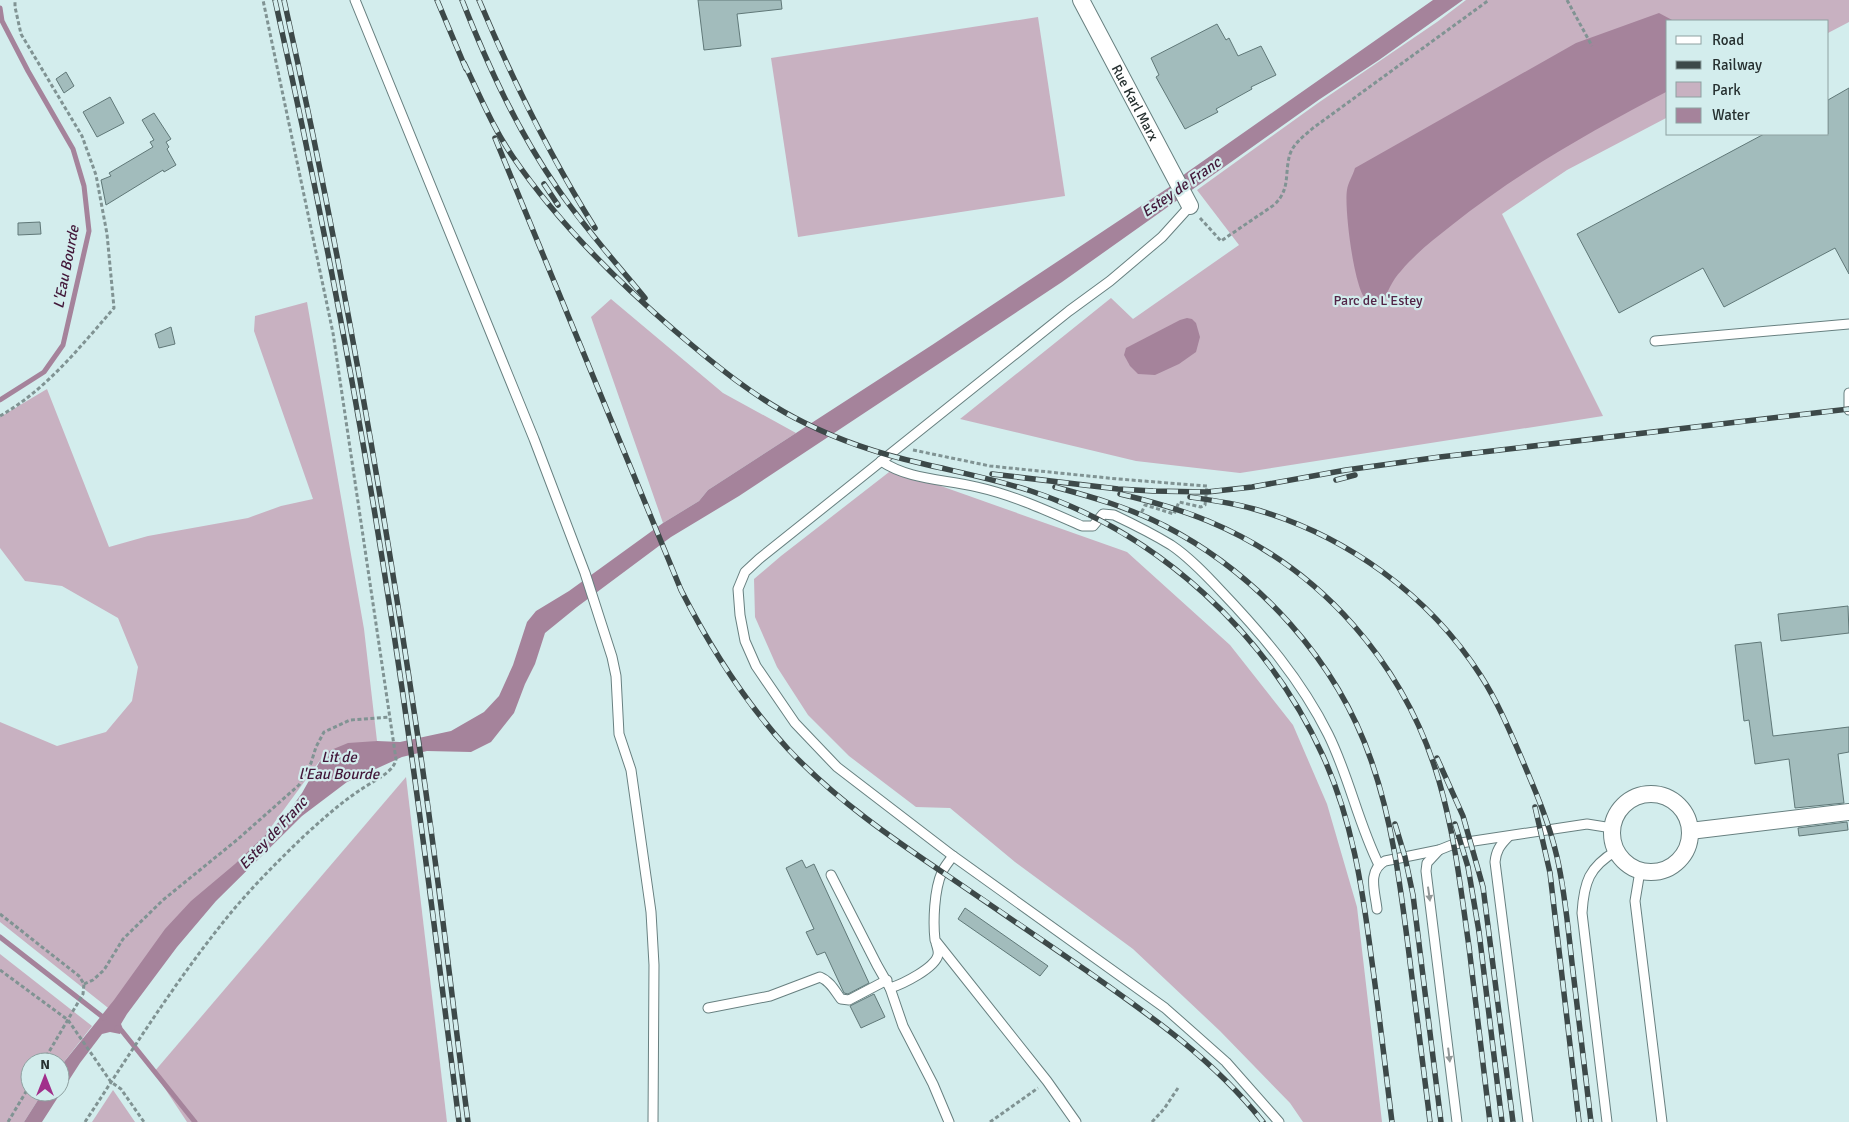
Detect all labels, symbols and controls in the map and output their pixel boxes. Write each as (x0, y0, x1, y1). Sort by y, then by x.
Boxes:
legend (1666, 20, 1829, 135)
text: Road (1712, 31, 1744, 49)
text: Railway (1712, 56, 1762, 74)
street label: Rue Karl Marx (1108, 62, 1163, 144)
text: Park (1712, 81, 1741, 99)
text: Water (1712, 106, 1750, 124)
water label: Estey de Franc (1138, 153, 1225, 221)
water label: L'Eau Bourde (49, 223, 83, 310)
park label: Parc de L'Estey (1333, 292, 1423, 309)
water label: Lit de l'Eau Bourde (299, 748, 381, 783)
water label: Estey de Franc (235, 792, 312, 873)
one-way arrow (1425, 886, 1433, 902)
one-way arrow (1445, 1047, 1453, 1063)
north arrow (20, 1052, 70, 1102)
text: N (40, 1056, 50, 1073)

